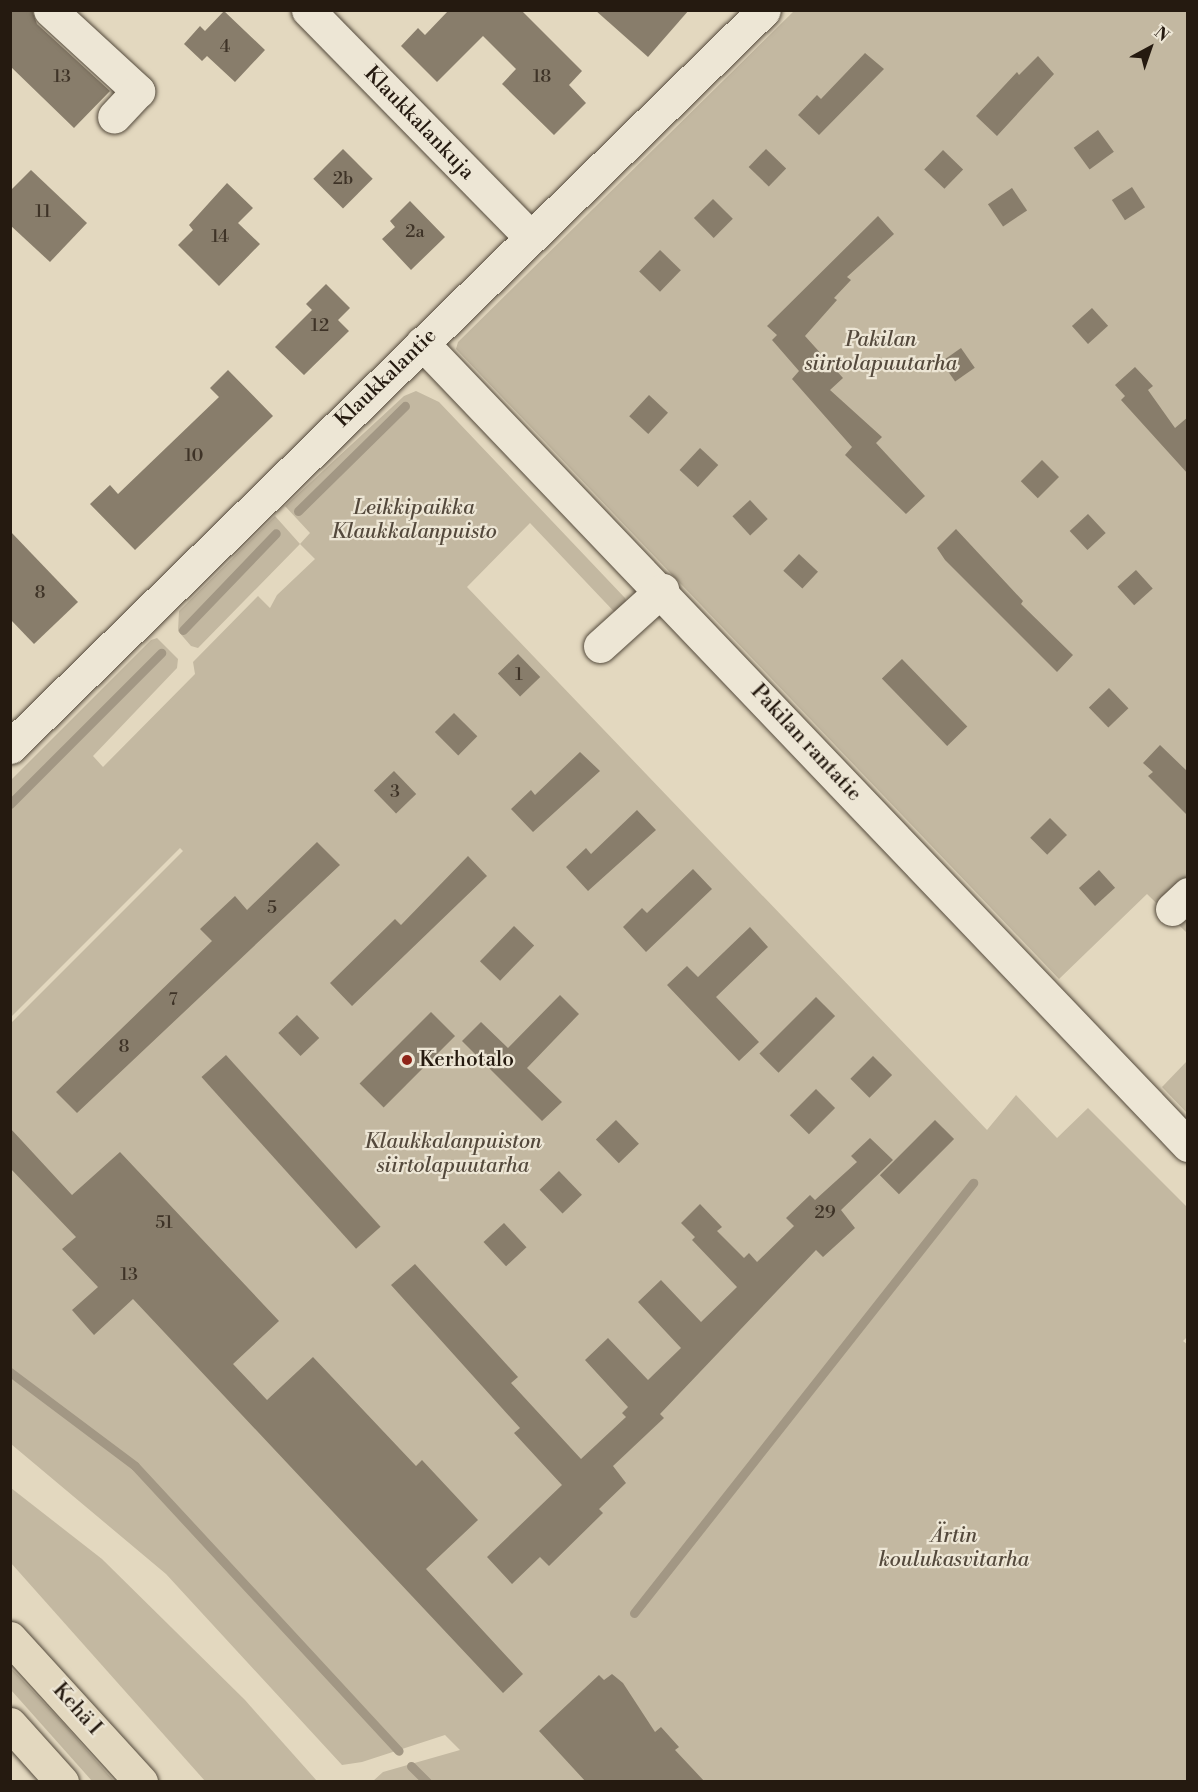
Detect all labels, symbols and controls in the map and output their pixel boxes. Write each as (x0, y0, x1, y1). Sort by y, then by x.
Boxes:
north arrow (1120, 18, 1180, 78)
text: N (1150, 22, 1173, 46)
house number: 4 (220, 36, 230, 58)
street label: Klaukkalankuja (359, 61, 479, 185)
house number: 13 (53, 66, 71, 88)
house number: 18 (533, 66, 551, 88)
house number: 2b (333, 168, 353, 190)
house number: 11 (35, 201, 51, 223)
house number: 2a (405, 221, 425, 243)
house number: 14 (211, 226, 229, 248)
house number: 12 (311, 315, 329, 337)
street label: Klaukkalantie (330, 323, 442, 433)
park label: Pakilan siirtolapuutarha (805, 327, 957, 377)
house number: 10 (184, 445, 204, 467)
park label: Leikkipaikka Klaukkalanpuisto (331, 495, 497, 545)
house number: 8 (34, 582, 46, 604)
house number: 1 (515, 664, 523, 686)
street label: Pakilan rantatie (745, 679, 867, 807)
house number: 3 (390, 781, 400, 803)
house number: 5 (267, 897, 277, 919)
house number: 7 (168, 989, 178, 1011)
house number: 8 (118, 1036, 130, 1058)
place label: Kerhotalo (419, 1047, 514, 1073)
marker: Kerhotalo (400, 1053, 414, 1067)
park label: Klaukkalanpuiston siirtolapuutarha (364, 1129, 542, 1179)
house number: 29 (814, 1202, 836, 1224)
house number: 51 (155, 1212, 173, 1234)
house number: 13 (120, 1264, 138, 1286)
park label: Ärtin koulukasvitarha (879, 1523, 1029, 1573)
street label: Kehä I (47, 1678, 107, 1740)

